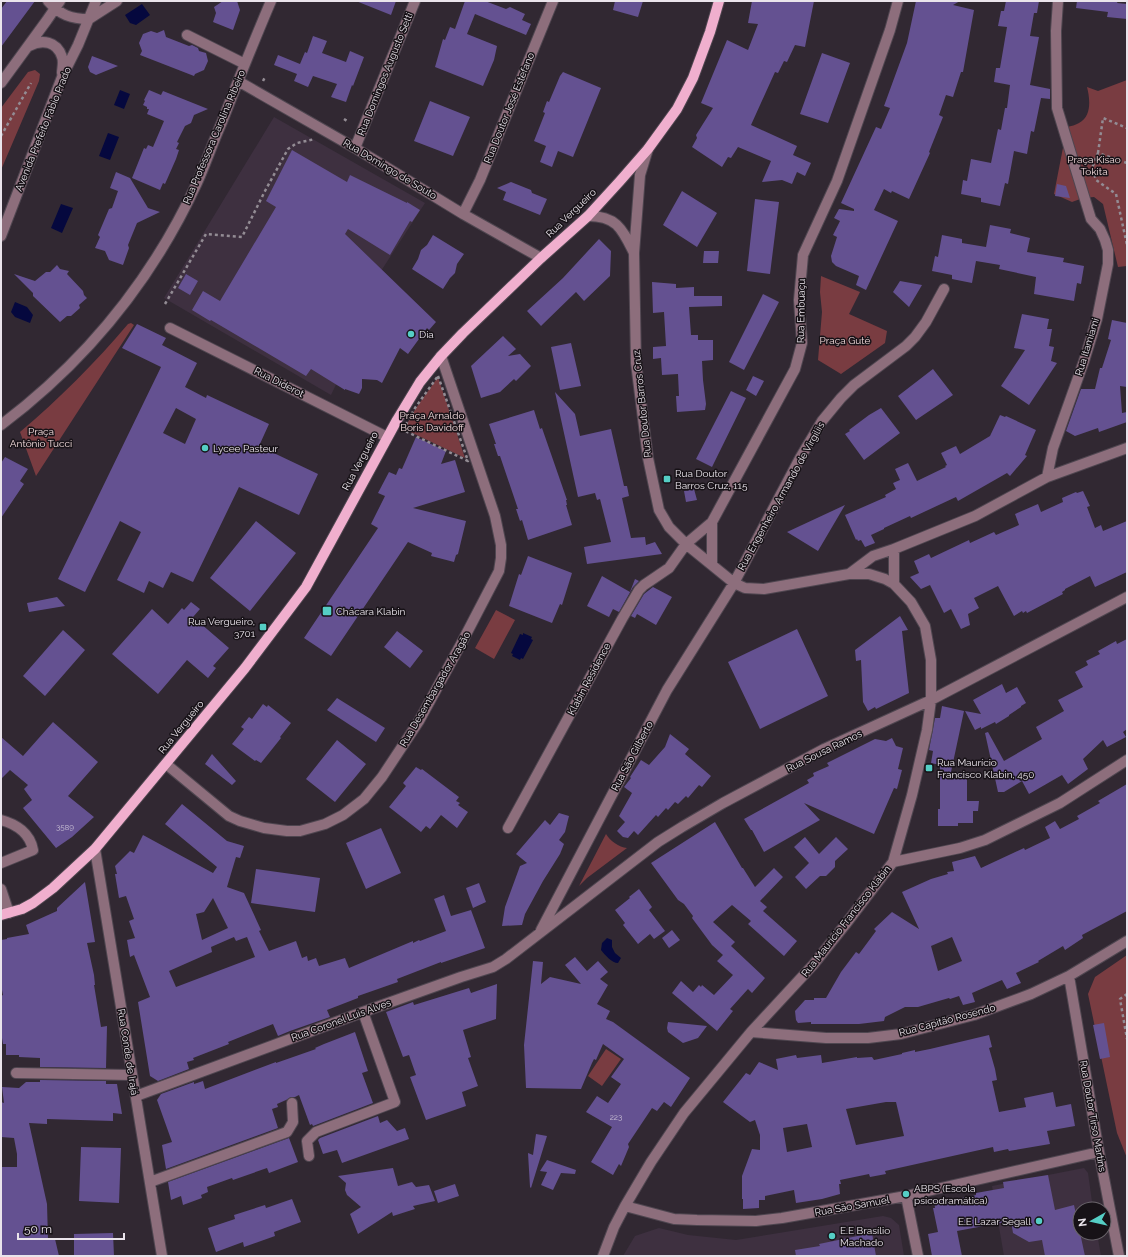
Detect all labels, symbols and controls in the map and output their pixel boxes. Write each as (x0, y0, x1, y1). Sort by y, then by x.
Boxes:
street label: Rua Domingos Augusto Setti (355, 11, 415, 137)
street label: Rua Doutor José Estefano (482, 51, 536, 165)
street label: Avenida Prefeito Fábio Prado (13, 65, 73, 193)
street label: Rua Professora Carolina Ribeiro (181, 68, 247, 206)
street label: Rua Domingo de Souto (341, 137, 439, 201)
park label: Praça Kisao Tokita (1067, 154, 1121, 177)
street label: Rua Vergueiro (544, 186, 598, 239)
street label: Rua Embuaçu (795, 279, 807, 343)
street label: Rua Itamiami (1073, 317, 1101, 377)
marker: Dia (406, 329, 416, 339)
place label: Dia (419, 329, 434, 340)
park label: Praça Guté (820, 335, 871, 346)
street label: Rua Doutor Barros Cruz (631, 350, 653, 458)
street label: Rua Diderot (252, 365, 306, 400)
park label: Praça Arnaldo Boris Davidoff (400, 410, 464, 433)
street label: Rua Engenheiro Armando de Virgiliis (735, 420, 827, 572)
park label: Praça Antônio Tucci (10, 426, 72, 449)
street label: Rua Vergueiro (340, 430, 380, 492)
marker: Lycee Pasteur (200, 443, 210, 453)
place label: Lycee Pasteur (213, 443, 279, 454)
place label: Rua Doutor Barros Cruz, 115 (675, 468, 748, 491)
marker: Rua Doutor Barros Cruz, 115 (662, 474, 672, 484)
marker: Chácara Klabin (321, 605, 333, 617)
place label: Chácara Klabin (336, 606, 406, 617)
place label: Rua Vergueiro, 3701 (188, 616, 256, 639)
marker: Rua Vergueiro, 3701 (258, 622, 268, 632)
street label: Rua Desembargador Aragão (398, 630, 473, 748)
street label: Klabin Residence (565, 641, 613, 717)
street label: Rua Vergueiro (156, 698, 206, 756)
street label: Rua São Gilberto (609, 719, 655, 793)
street label: Rua Sousa Ramos (784, 728, 864, 774)
place label: Rua Maurício Francisco Klabin, 450 (937, 757, 1034, 780)
marker: Rua Maurício Francisco Klabin, 450 (924, 763, 934, 773)
house number: 3589 (56, 822, 74, 832)
street label: Rua Maurício Francisco Klabin (799, 863, 893, 979)
street label: Rua Coronel Luis Alves (290, 997, 393, 1043)
street label: Rua Capitão Rosendo (898, 1002, 996, 1038)
street label: Rua Conde de Irajá (116, 1008, 140, 1096)
street label: Rua Doutor Tirso Martins (1078, 1059, 1108, 1173)
house number: 223 (610, 1112, 622, 1122)
place label: ABPS (Escola psicodramática) (914, 1183, 988, 1206)
marker: ABPS (Escola psicodramática) (901, 1189, 911, 1199)
street label: Rua São Samuel (814, 1194, 890, 1218)
north arrow (1072, 1201, 1112, 1241)
scale bar (18, 1215, 124, 1241)
place label: E.E Lazar Segall (958, 1216, 1031, 1227)
marker: E.E Lazar Segall (1034, 1216, 1044, 1226)
text: N (1076, 1217, 1090, 1227)
text: 50 m (24, 1222, 52, 1236)
place label: E.E Brasílio Machado (840, 1225, 890, 1248)
marker: E.E Brasílio Machado (827, 1231, 837, 1241)

